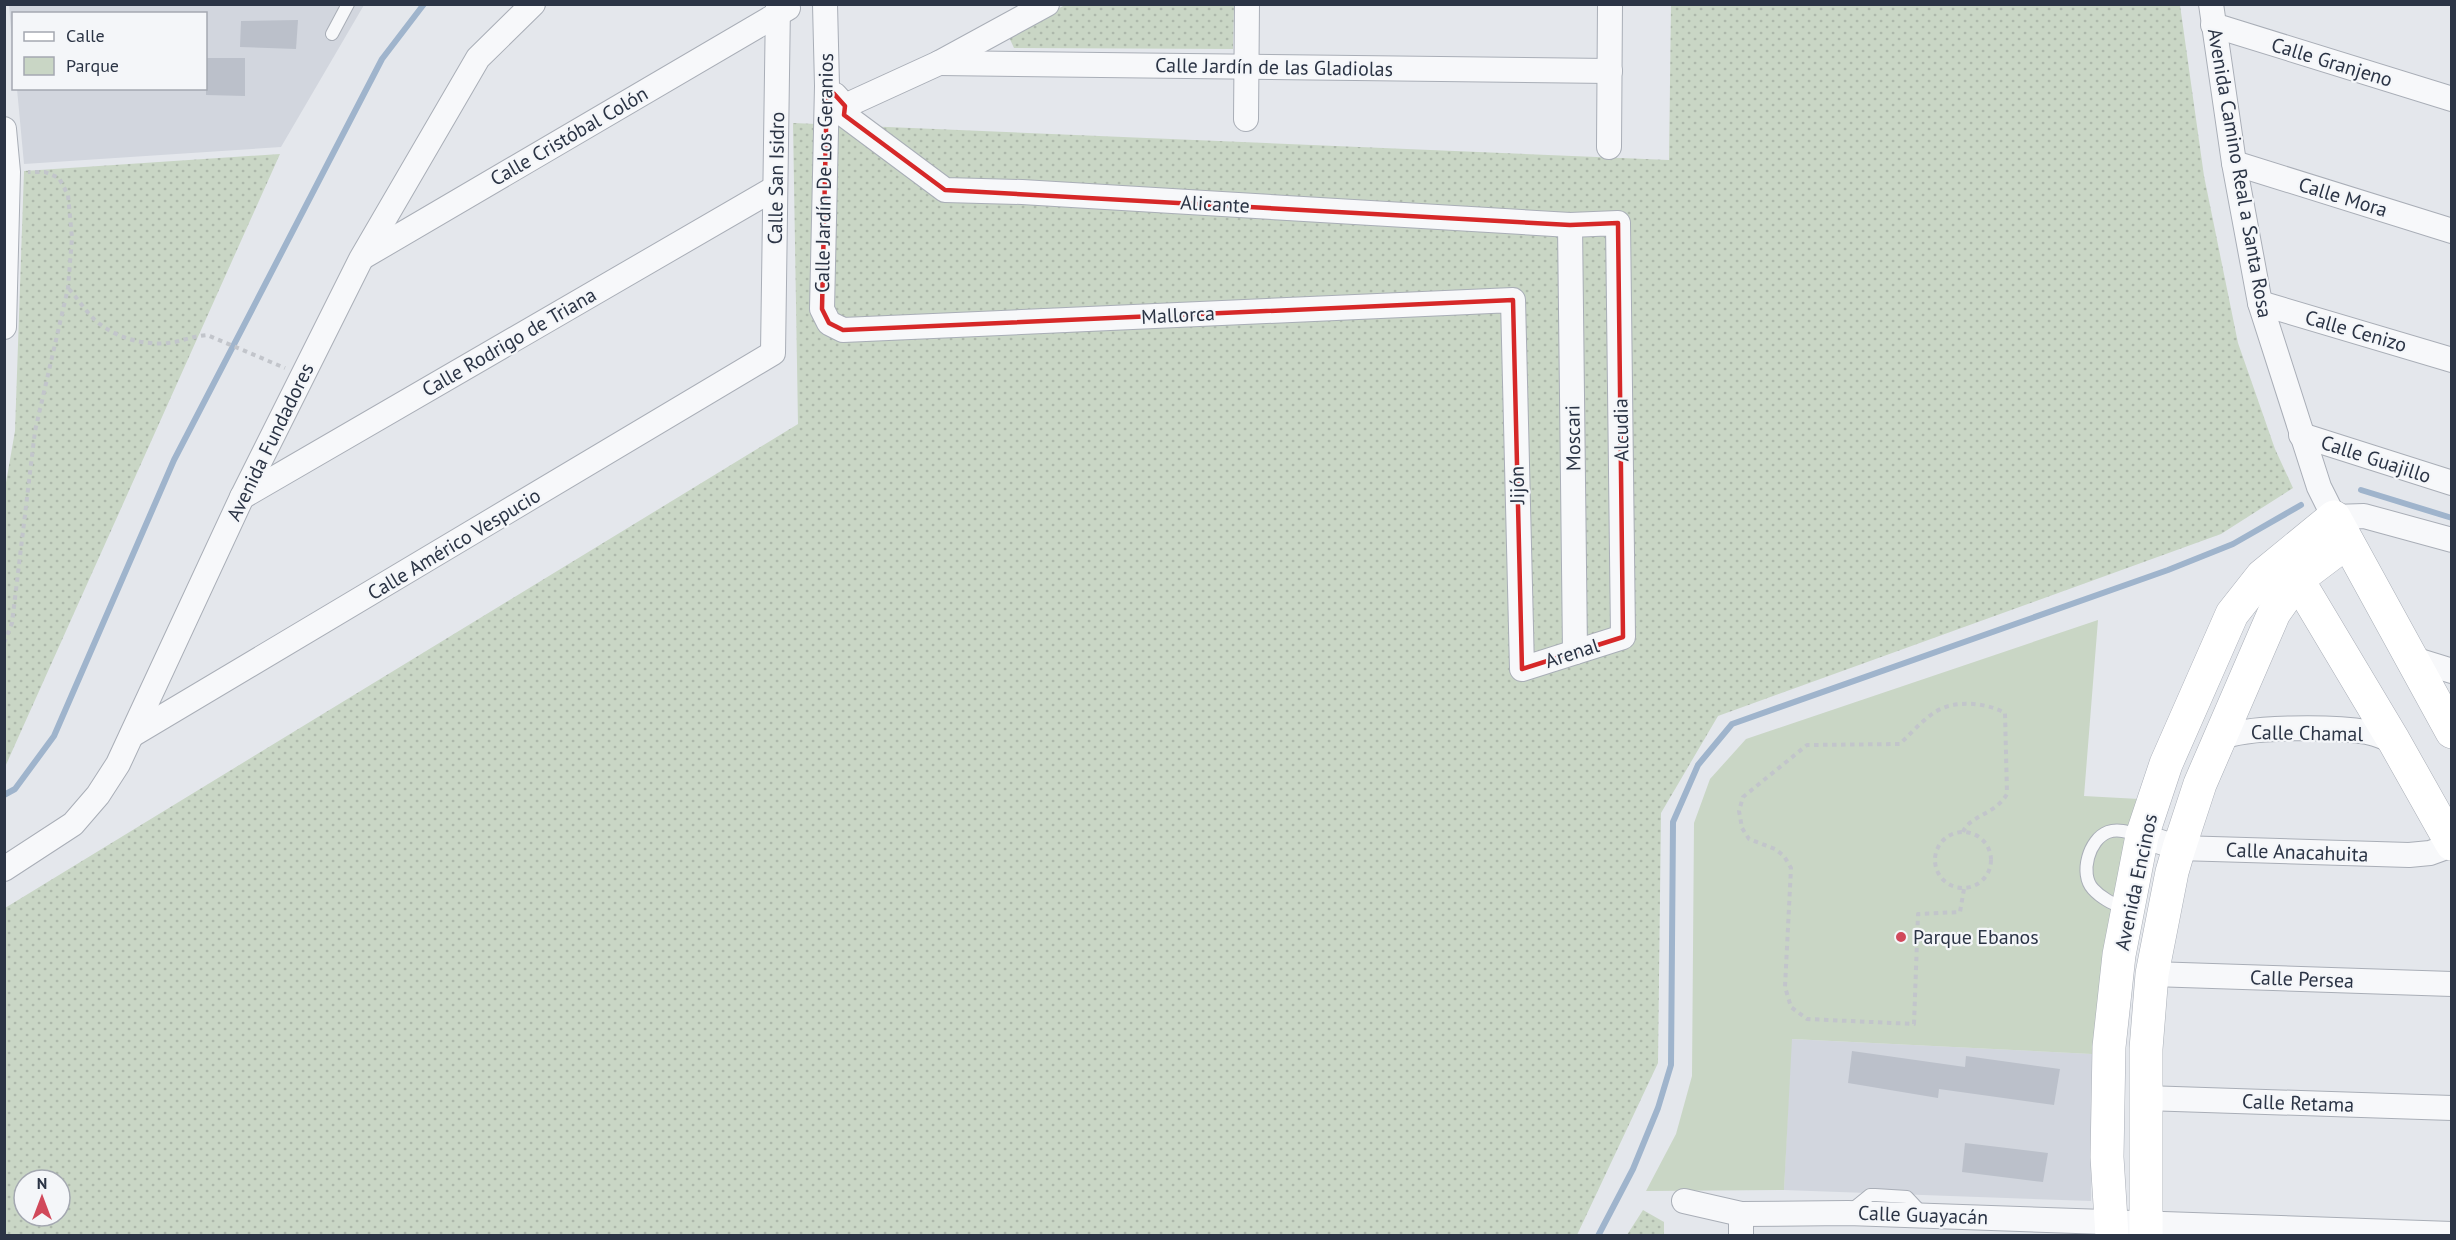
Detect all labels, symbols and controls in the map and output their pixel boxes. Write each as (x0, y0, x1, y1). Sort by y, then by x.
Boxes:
legend (12, 12, 207, 90)
text: Calle (66, 24, 105, 47)
street label: Avenida Camino Real a Santa Rosa (2202, 26, 2278, 320)
street label: Calle Granjeno (2268, 31, 2396, 93)
street label: Calle Jardín de las Gladiolas (1155, 52, 1393, 82)
street label: Calle Jardín De Los Geranios (809, 53, 839, 293)
text: Parque (66, 54, 119, 77)
street label: Calle Cristóbal Colón (485, 80, 653, 192)
street label: Calle San Isidro (762, 111, 790, 245)
street label: Calle Mora (2295, 171, 2391, 223)
street label: Alicante (1180, 189, 1250, 219)
street label: Calle Rodrigo de Triana (417, 281, 601, 403)
street label: Mallorca (1140, 300, 1216, 330)
street label: Calle Cenizo (2302, 304, 2410, 358)
street label: Avenida Fundadores (221, 359, 319, 525)
street label: Alcudia (1607, 398, 1635, 462)
street label: Moscari (1559, 405, 1587, 471)
street label: Calle Guajillo (2318, 429, 2434, 489)
street label: Jijón (1504, 466, 1530, 505)
street label: Calle Américo Vespucio (363, 482, 545, 606)
street label: Arenal (1542, 632, 1602, 674)
street label: Calle Chamal (2251, 719, 2364, 747)
street label: Avenida Encinos (2109, 811, 2163, 953)
street label: Calle Anacahuita (2225, 837, 2369, 867)
place label: Parque Ebanos (1913, 924, 2039, 950)
marker: Parque Ebanos (1894, 930, 1908, 944)
street label: Calle Persea (2250, 964, 2354, 994)
street label: Calle Retama (2242, 1088, 2354, 1118)
north arrow (12, 1168, 72, 1228)
text: N (37, 1173, 47, 1193)
street label: Calle Guayacán (1857, 1200, 1989, 1230)

